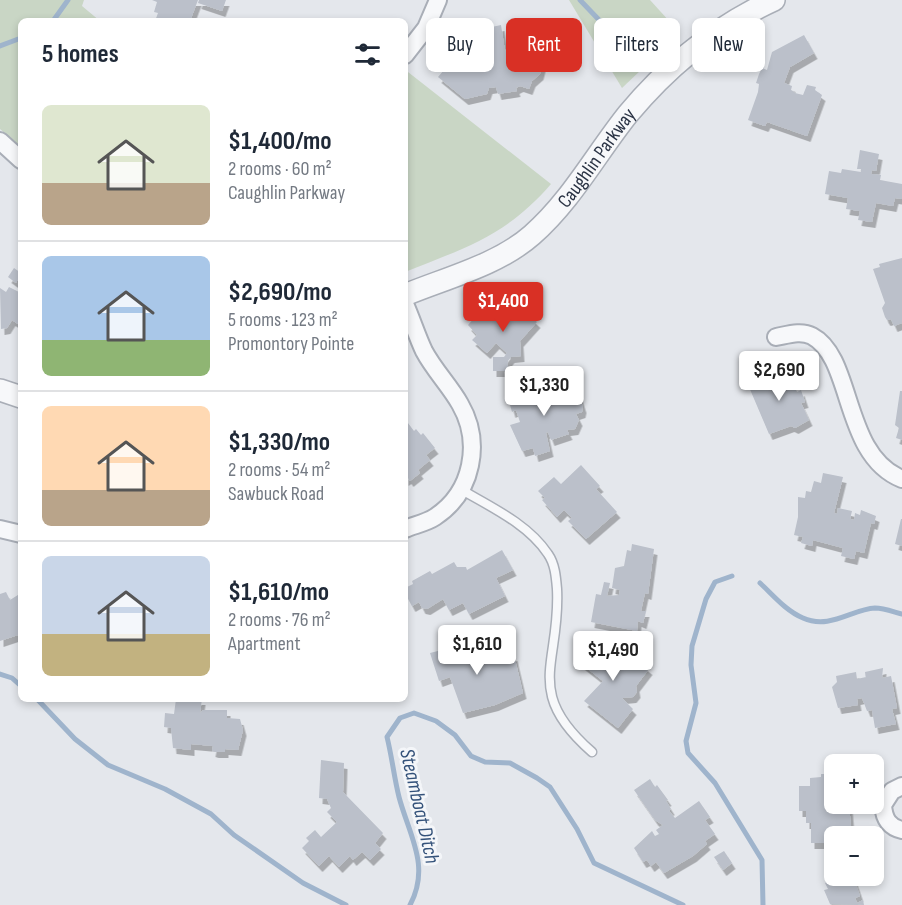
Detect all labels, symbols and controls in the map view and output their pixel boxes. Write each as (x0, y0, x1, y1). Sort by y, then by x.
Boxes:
chip: Buy (426, 18, 494, 72)
chip: Rent (506, 18, 582, 72)
chip: Filters (594, 18, 680, 72)
chip: New (692, 18, 765, 72)
icon: filters (351, 38, 384, 71)
text: 5 homes (42, 39, 119, 70)
street label: Caughlin Parkway (553, 103, 641, 213)
text: $1,400/mo (228, 126, 332, 157)
icon: home (90, 129, 162, 201)
text: 2 rooms · 60 m² (228, 157, 332, 181)
text: Caughlin Parkway (228, 181, 345, 205)
text: $2,690/mo (228, 277, 332, 308)
icon: home (90, 280, 162, 352)
pin: $1,400 (454, 282, 552, 333)
text: $1,400 (477, 289, 529, 313)
text: 5 rooms · 123 m² (228, 308, 338, 332)
text: Promontory Pointe (228, 332, 354, 356)
pin: $2,690 (730, 351, 828, 402)
text: $2,690 (753, 358, 805, 382)
pin: $1,330 (495, 366, 593, 417)
text: $1,330 (519, 373, 569, 397)
text: $1,330/mo (228, 427, 330, 458)
icon: home (90, 430, 162, 502)
text: 2 rooms · 54 m² (228, 458, 330, 482)
text: Sawbuck Road (228, 482, 324, 506)
text: $1,610/mo (228, 577, 329, 608)
icon: home (90, 580, 162, 652)
text: 2 rooms · 76 m² (228, 608, 331, 632)
pin: $1,610 (428, 625, 526, 676)
pin: $1,490 (564, 631, 662, 682)
text: Apartment (228, 632, 301, 656)
text: $1,610 (452, 632, 502, 656)
text: $1,490 (587, 638, 639, 662)
water label: Steamboat Ditch (394, 746, 445, 866)
map controls (824, 754, 884, 886)
button: + (824, 754, 884, 814)
button: − (824, 826, 884, 886)

